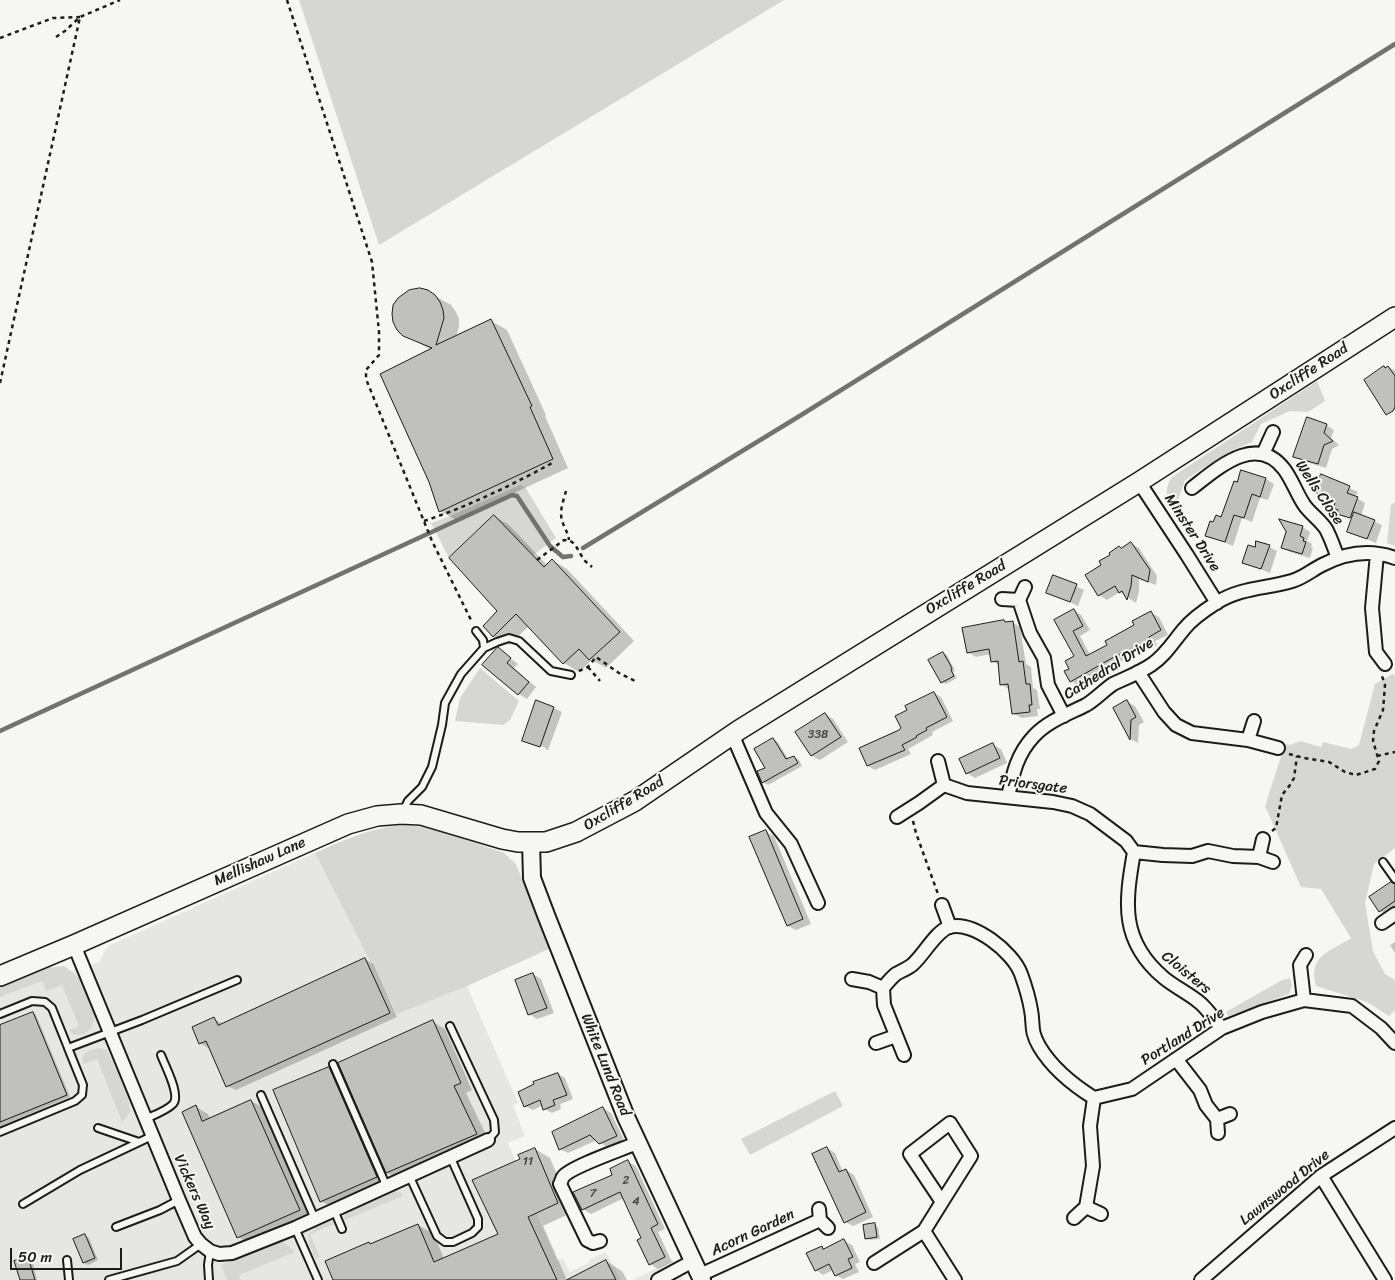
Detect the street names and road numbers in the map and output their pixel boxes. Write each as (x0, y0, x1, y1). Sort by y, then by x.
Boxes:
street label: Oxcliffe Road (1266, 340, 1352, 404)
street label: Wells Close (1291, 457, 1347, 529)
street label: Minster Drive (1160, 491, 1224, 575)
street label: Oxcliffe Road (923, 557, 1009, 619)
street label: Cathedral Drive (1061, 634, 1157, 704)
street label: Priorsgate (998, 772, 1068, 798)
street label: Oxcliffe Road (581, 773, 667, 835)
street label: Mellishaw Lane (211, 834, 309, 890)
street label: Cloisters (1158, 948, 1214, 998)
street label: Portland Drive (1138, 1004, 1228, 1070)
street label: White Lund Road (576, 1011, 634, 1119)
street label: Lawnswood Drive (1237, 1146, 1333, 1230)
street label: Vickers Way (170, 1152, 218, 1232)
street label: Acorn Garden (708, 1206, 798, 1260)

